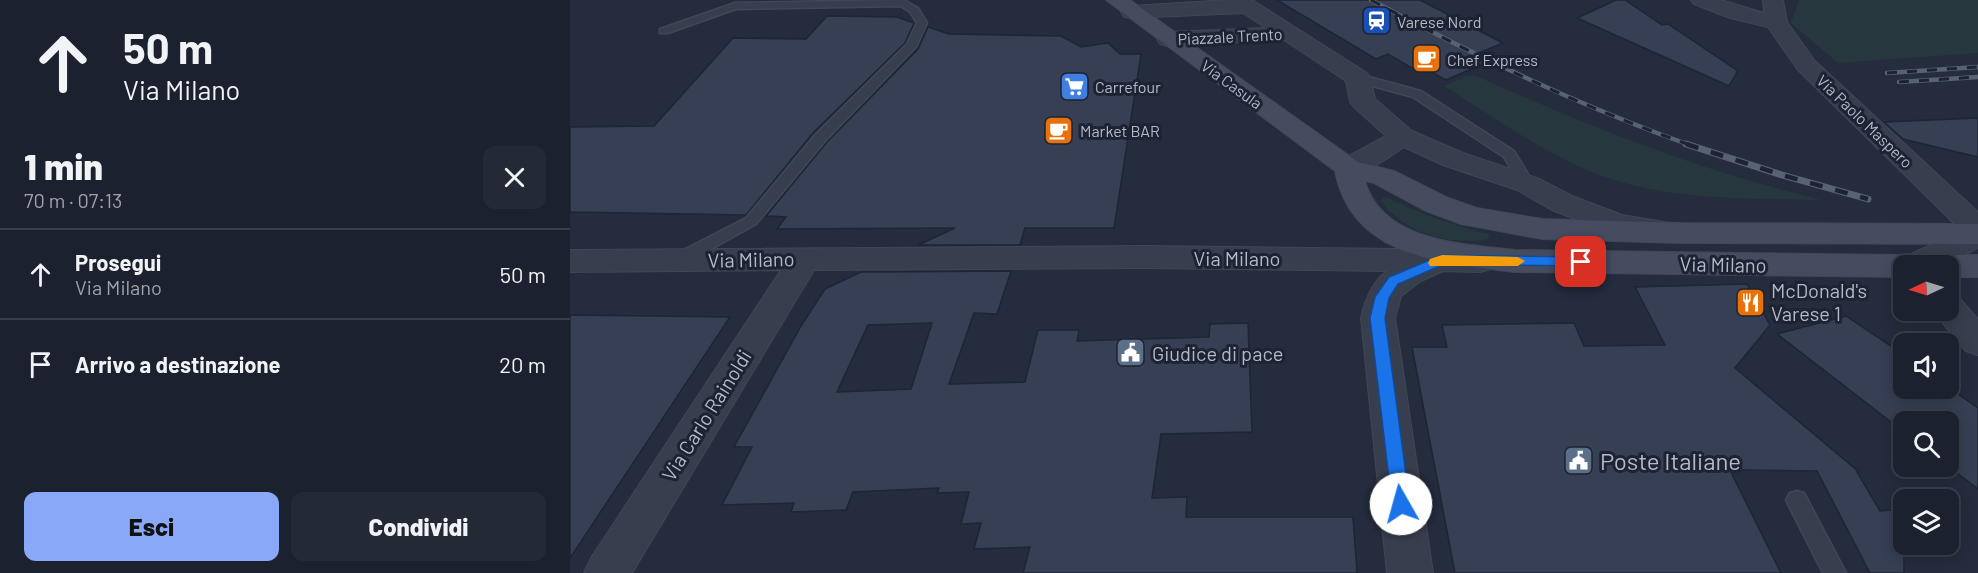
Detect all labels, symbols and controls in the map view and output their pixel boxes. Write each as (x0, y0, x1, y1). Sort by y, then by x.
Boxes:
station icon: Varese Nord (1360, 5, 1392, 37)
place label: Varese Nord (1397, 12, 1481, 31)
text: 50 m (123, 22, 213, 72)
icon: ahead (24, 24, 102, 102)
street label: Piazzale Trento (1177, 24, 1283, 48)
cafe icon: Chef Express (1410, 43, 1442, 75)
place label: Chef Express (1447, 50, 1538, 69)
street label: Via Casula (1198, 56, 1266, 112)
supermarket icon: Carrefour (1058, 70, 1090, 102)
street label: Via Paolo Maspero (1813, 70, 1917, 172)
text: Via Milano (123, 73, 240, 105)
place label: Carrefour (1095, 77, 1161, 96)
cafe icon: Market BAR (1043, 114, 1075, 146)
place label: Market BAR (1080, 121, 1160, 140)
text: 1 min (24, 144, 103, 187)
button: close (483, 146, 546, 209)
text: 70 m · 07:13 (24, 188, 122, 212)
pin (1555, 236, 1606, 287)
icon: arrive (1564, 245, 1597, 278)
street label: Via Milano (707, 246, 795, 272)
street label: Via Milano (1194, 246, 1280, 270)
text: Prosegui (75, 249, 161, 275)
street label: Via Milano (1679, 251, 1767, 277)
north arrow (1893, 255, 1959, 321)
map controls (1893, 255, 1959, 555)
icon: ahead (24, 258, 57, 291)
text: 50 m (500, 261, 546, 287)
text: Via Milano (75, 275, 162, 299)
place label: McDonald's Varese 1 (1771, 278, 1867, 325)
restaurant icon: McDonald's Varese 1 (1734, 286, 1766, 318)
button: sound (1893, 333, 1959, 399)
public building icon: Giudice di pace (1115, 337, 1147, 369)
place label: Giudice di pace (1152, 341, 1283, 365)
street label: Via Carlo Rainoldi (656, 345, 756, 485)
icon: arrive (24, 348, 57, 381)
text: Arrivo a destinazione (75, 351, 281, 377)
text: 20 m (499, 351, 546, 377)
button: search (1893, 411, 1959, 477)
public building icon: Poste Italiane (1563, 444, 1595, 476)
place label: Poste Italiane (1600, 446, 1741, 475)
position arrow (1369, 472, 1433, 536)
button: layers (1893, 489, 1959, 555)
button: Esci (24, 492, 279, 561)
button: Condividi (291, 492, 546, 561)

